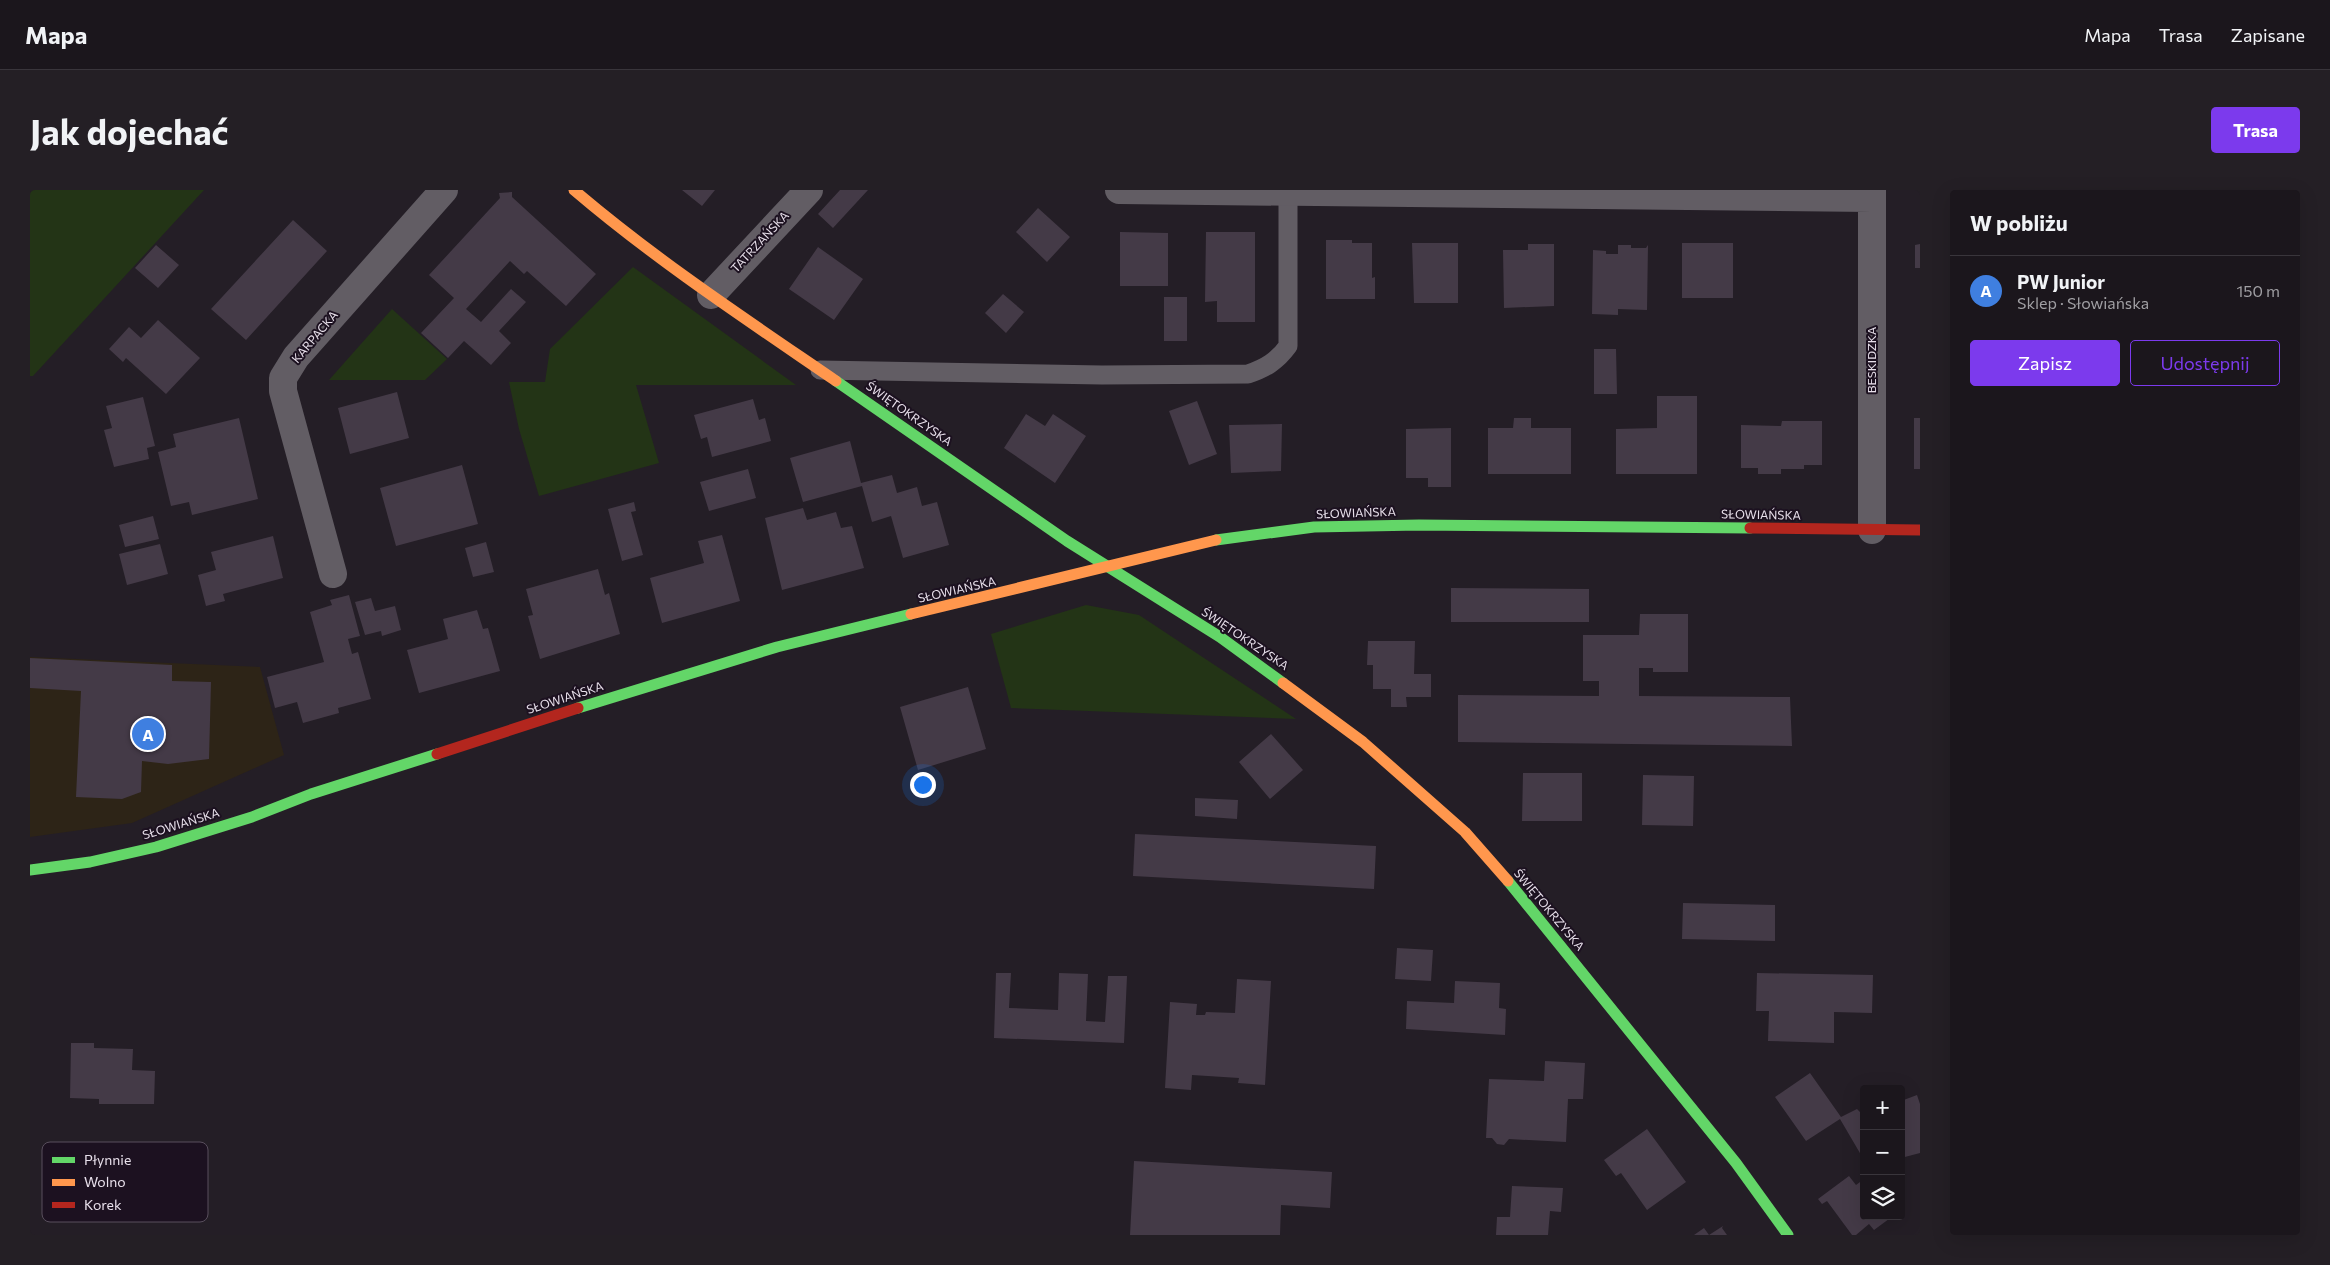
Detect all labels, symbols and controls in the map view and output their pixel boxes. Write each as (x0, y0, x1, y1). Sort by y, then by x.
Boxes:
text: Mapa (25, 20, 87, 49)
text: Mapa (2084, 24, 2131, 46)
text: Trasa (2159, 24, 2203, 46)
text: Zapisane (2231, 24, 2305, 46)
button: Trasa (2211, 107, 2300, 153)
text: Jak dojechać (30, 109, 229, 152)
street label: TATRZAŃSKA (727, 208, 791, 275)
text: W pobliżu (1970, 210, 2068, 235)
text: PW Junior (2017, 270, 2105, 293)
text: A (1980, 281, 1992, 300)
text: 150 m (2237, 281, 2280, 300)
text: Sklep · Słowiańska (2017, 293, 2149, 312)
street label: KARPACKA (288, 307, 340, 365)
street label: BESKIDZKA (1864, 327, 1878, 393)
button: Zapisz (1970, 340, 2120, 386)
button: Udostępnij (2130, 340, 2280, 386)
street label: ŚWIĘTOKRZYSKA (864, 378, 955, 448)
street label: SŁOWIAŃSKA (1316, 504, 1396, 520)
street label: SŁOWIAŃSKA (1721, 506, 1801, 522)
street label: SŁOWIAŃSKA (916, 573, 997, 605)
street label: ŚWIĘTOKRZYSKA (1199, 604, 1292, 672)
street label: SŁOWIAŃSKA (525, 678, 605, 716)
pin: A (132, 715, 164, 753)
your location (910, 772, 936, 798)
street label: SŁOWIAŃSKA (141, 805, 221, 841)
street label: ŚWIĘTOKRZYSKA (1512, 866, 1588, 953)
map controls (1860, 1085, 1905, 1220)
button: + (1860, 1085, 1905, 1130)
button: − (1860, 1130, 1905, 1175)
legend (42, 1142, 208, 1222)
text: Płynnie (84, 1151, 131, 1168)
text: Wolno (84, 1173, 126, 1190)
button: layers (1860, 1175, 1905, 1220)
text: Korek (84, 1196, 122, 1213)

